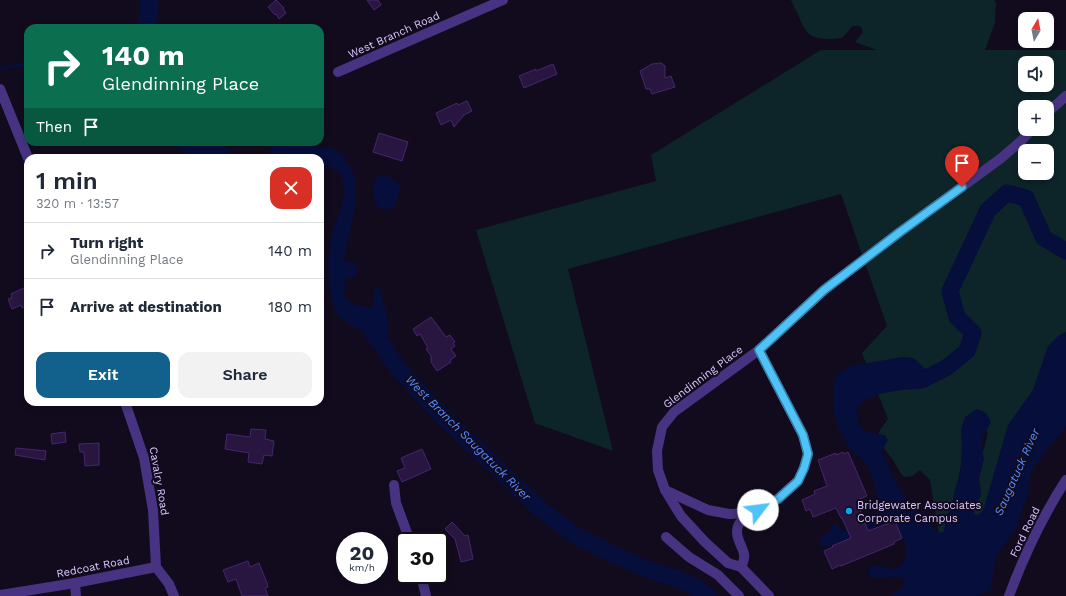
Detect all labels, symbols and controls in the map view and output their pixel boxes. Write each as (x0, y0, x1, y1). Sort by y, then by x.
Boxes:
street label: West Branch Road (346, 9, 442, 61)
north arrow (1018, 12, 1054, 48)
map controls (1018, 12, 1054, 180)
text: 140 m (102, 39, 185, 72)
icon: right (36, 40, 88, 92)
button: sound (1018, 56, 1054, 92)
text: Glendinning Place (102, 73, 259, 94)
button: + (1018, 100, 1054, 136)
icon: arrive (80, 116, 102, 138)
text: Then (36, 118, 72, 136)
button: − (1018, 144, 1054, 180)
pin (945, 146, 979, 187)
icon: arrive (951, 152, 973, 174)
text: 1 min (36, 167, 98, 195)
button: close (270, 167, 312, 209)
text: 320 m · 13:57 (36, 196, 119, 211)
text: Turn right (70, 234, 143, 252)
icon: right (36, 240, 58, 262)
text: 140 m (268, 242, 312, 260)
text: Glendinning Place (70, 252, 184, 267)
icon: arrive (36, 296, 58, 318)
text: Arrive at destination (70, 298, 222, 316)
text: 180 m (268, 298, 312, 316)
street label: Glendinning Place (661, 343, 745, 411)
button: Exit (36, 352, 170, 398)
button: Share (178, 352, 312, 398)
water label: West Branch Saugatuck River (402, 372, 534, 504)
water label: Saugatuck River (991, 425, 1043, 518)
street label: Cavalry Road (147, 446, 171, 516)
position arrow (737, 489, 779, 531)
place label: Bridgewater Associates Corporate Campus (857, 499, 982, 525)
street label: Ford Road (1007, 505, 1043, 559)
marker: Bridgewater Associates Corporate Campus (844, 506, 854, 516)
speed limit sign: 30 (396, 532, 448, 584)
text: 20 (350, 541, 374, 565)
street label: Redcoat Road (55, 554, 131, 580)
text: km/h (349, 562, 375, 573)

